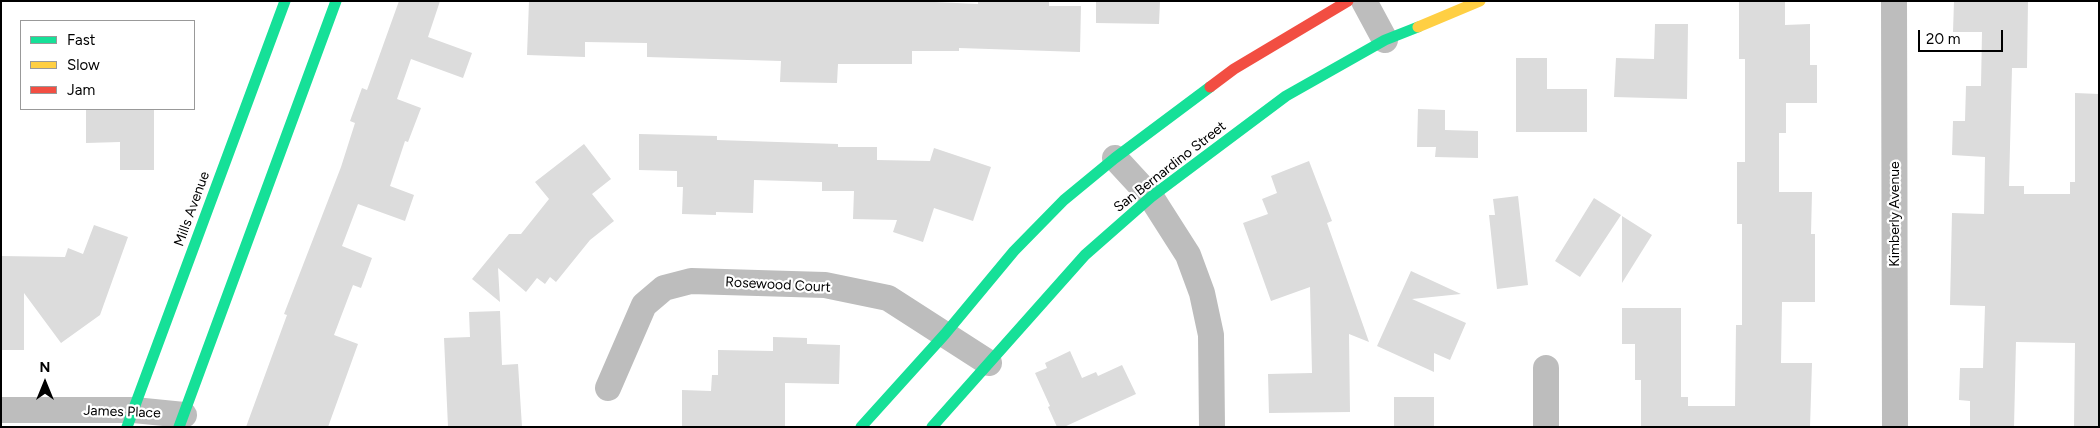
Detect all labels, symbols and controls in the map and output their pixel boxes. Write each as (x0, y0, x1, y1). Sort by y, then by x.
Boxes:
legend (20, 20, 195, 110)
scale bar (1920, 20, 2005, 52)
text: 20 m (1926, 30, 1960, 48)
text: Fast (67, 31, 95, 49)
text: Slow (67, 56, 100, 74)
text: Jam (67, 81, 95, 99)
street label: San Bernardino Street (1111, 118, 1229, 216)
street label: Kimberly Avenue (1887, 161, 1903, 267)
street label: Mills Avenue (171, 169, 213, 249)
street label: Rosewood Court (725, 274, 831, 296)
north arrow (20, 358, 70, 408)
text: N (40, 359, 50, 376)
street label: James Place (83, 402, 161, 422)

